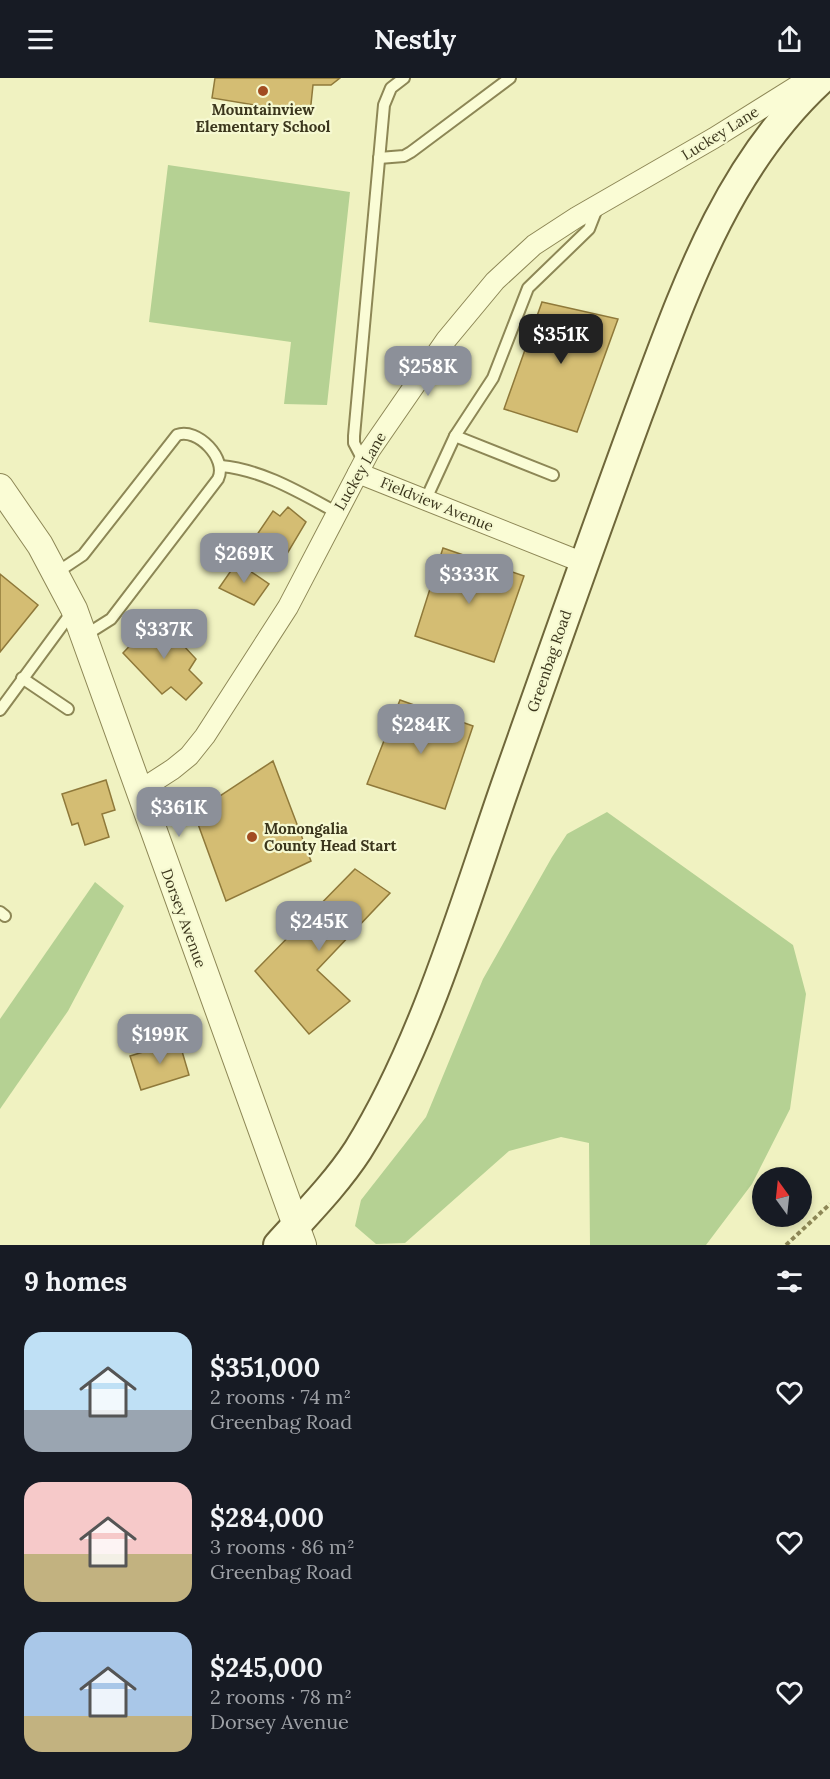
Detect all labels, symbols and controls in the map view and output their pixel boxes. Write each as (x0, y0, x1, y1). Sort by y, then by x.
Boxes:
text: Nestly (374, 22, 456, 56)
icon: menu (24, 23, 57, 56)
icon: share (773, 23, 806, 56)
marker: Mountainview Elementary School (256, 84, 270, 98)
place label: Mountainview Elementary School (196, 100, 331, 136)
street label: Luckey Lane (678, 102, 762, 164)
pin: $351K (519, 314, 603, 365)
text: $351K (533, 321, 589, 346)
pin: $258K (386, 346, 470, 397)
text: $258K (399, 353, 457, 378)
street label: Luckey Lane (330, 428, 390, 514)
street label: Fieldview Avenue (378, 473, 496, 535)
pin: $269K (202, 533, 286, 584)
text: $269K (214, 540, 274, 565)
pin: $333K (427, 554, 511, 605)
text: $333K (439, 561, 499, 586)
street label: Greenbag Road (523, 607, 575, 714)
pin: $337K (122, 609, 206, 660)
text: $337K (135, 616, 193, 641)
pin: $284K (379, 704, 463, 755)
text: $284K (391, 711, 451, 736)
pin: $361K (137, 787, 221, 838)
text: $361K (151, 794, 207, 819)
place label: Monongalia County Head Start (264, 819, 398, 855)
marker: Monongalia County Head Start (245, 830, 259, 844)
street label: Dorsey Avenue (157, 866, 211, 970)
pin: $245K (277, 901, 361, 952)
text: $245K (290, 908, 348, 933)
pin: $199K (118, 1014, 202, 1065)
text: $199K (131, 1021, 189, 1046)
north arrow (752, 1167, 812, 1227)
map controls (752, 1167, 812, 1227)
text: 9 homes (24, 1265, 127, 1298)
icon: filters (773, 1265, 806, 1298)
text: $351,000 (210, 1351, 320, 1384)
icon: home (72, 1356, 144, 1428)
icon: heart (773, 1376, 806, 1409)
text: 2 rooms · 74 m² (210, 1384, 351, 1409)
text: Greenbag Road (210, 1409, 352, 1434)
text: $284,000 (210, 1501, 324, 1534)
icon: home (72, 1506, 144, 1578)
icon: heart (773, 1526, 806, 1559)
text: 3 rooms · 86 m² (210, 1534, 355, 1559)
text: Greenbag Road (210, 1559, 352, 1584)
text: $245,000 (210, 1651, 323, 1684)
icon: home (72, 1656, 144, 1728)
icon: heart (773, 1676, 806, 1709)
text: 2 rooms · 78 m² (210, 1684, 352, 1709)
text: Dorsey Avenue (210, 1709, 349, 1734)

